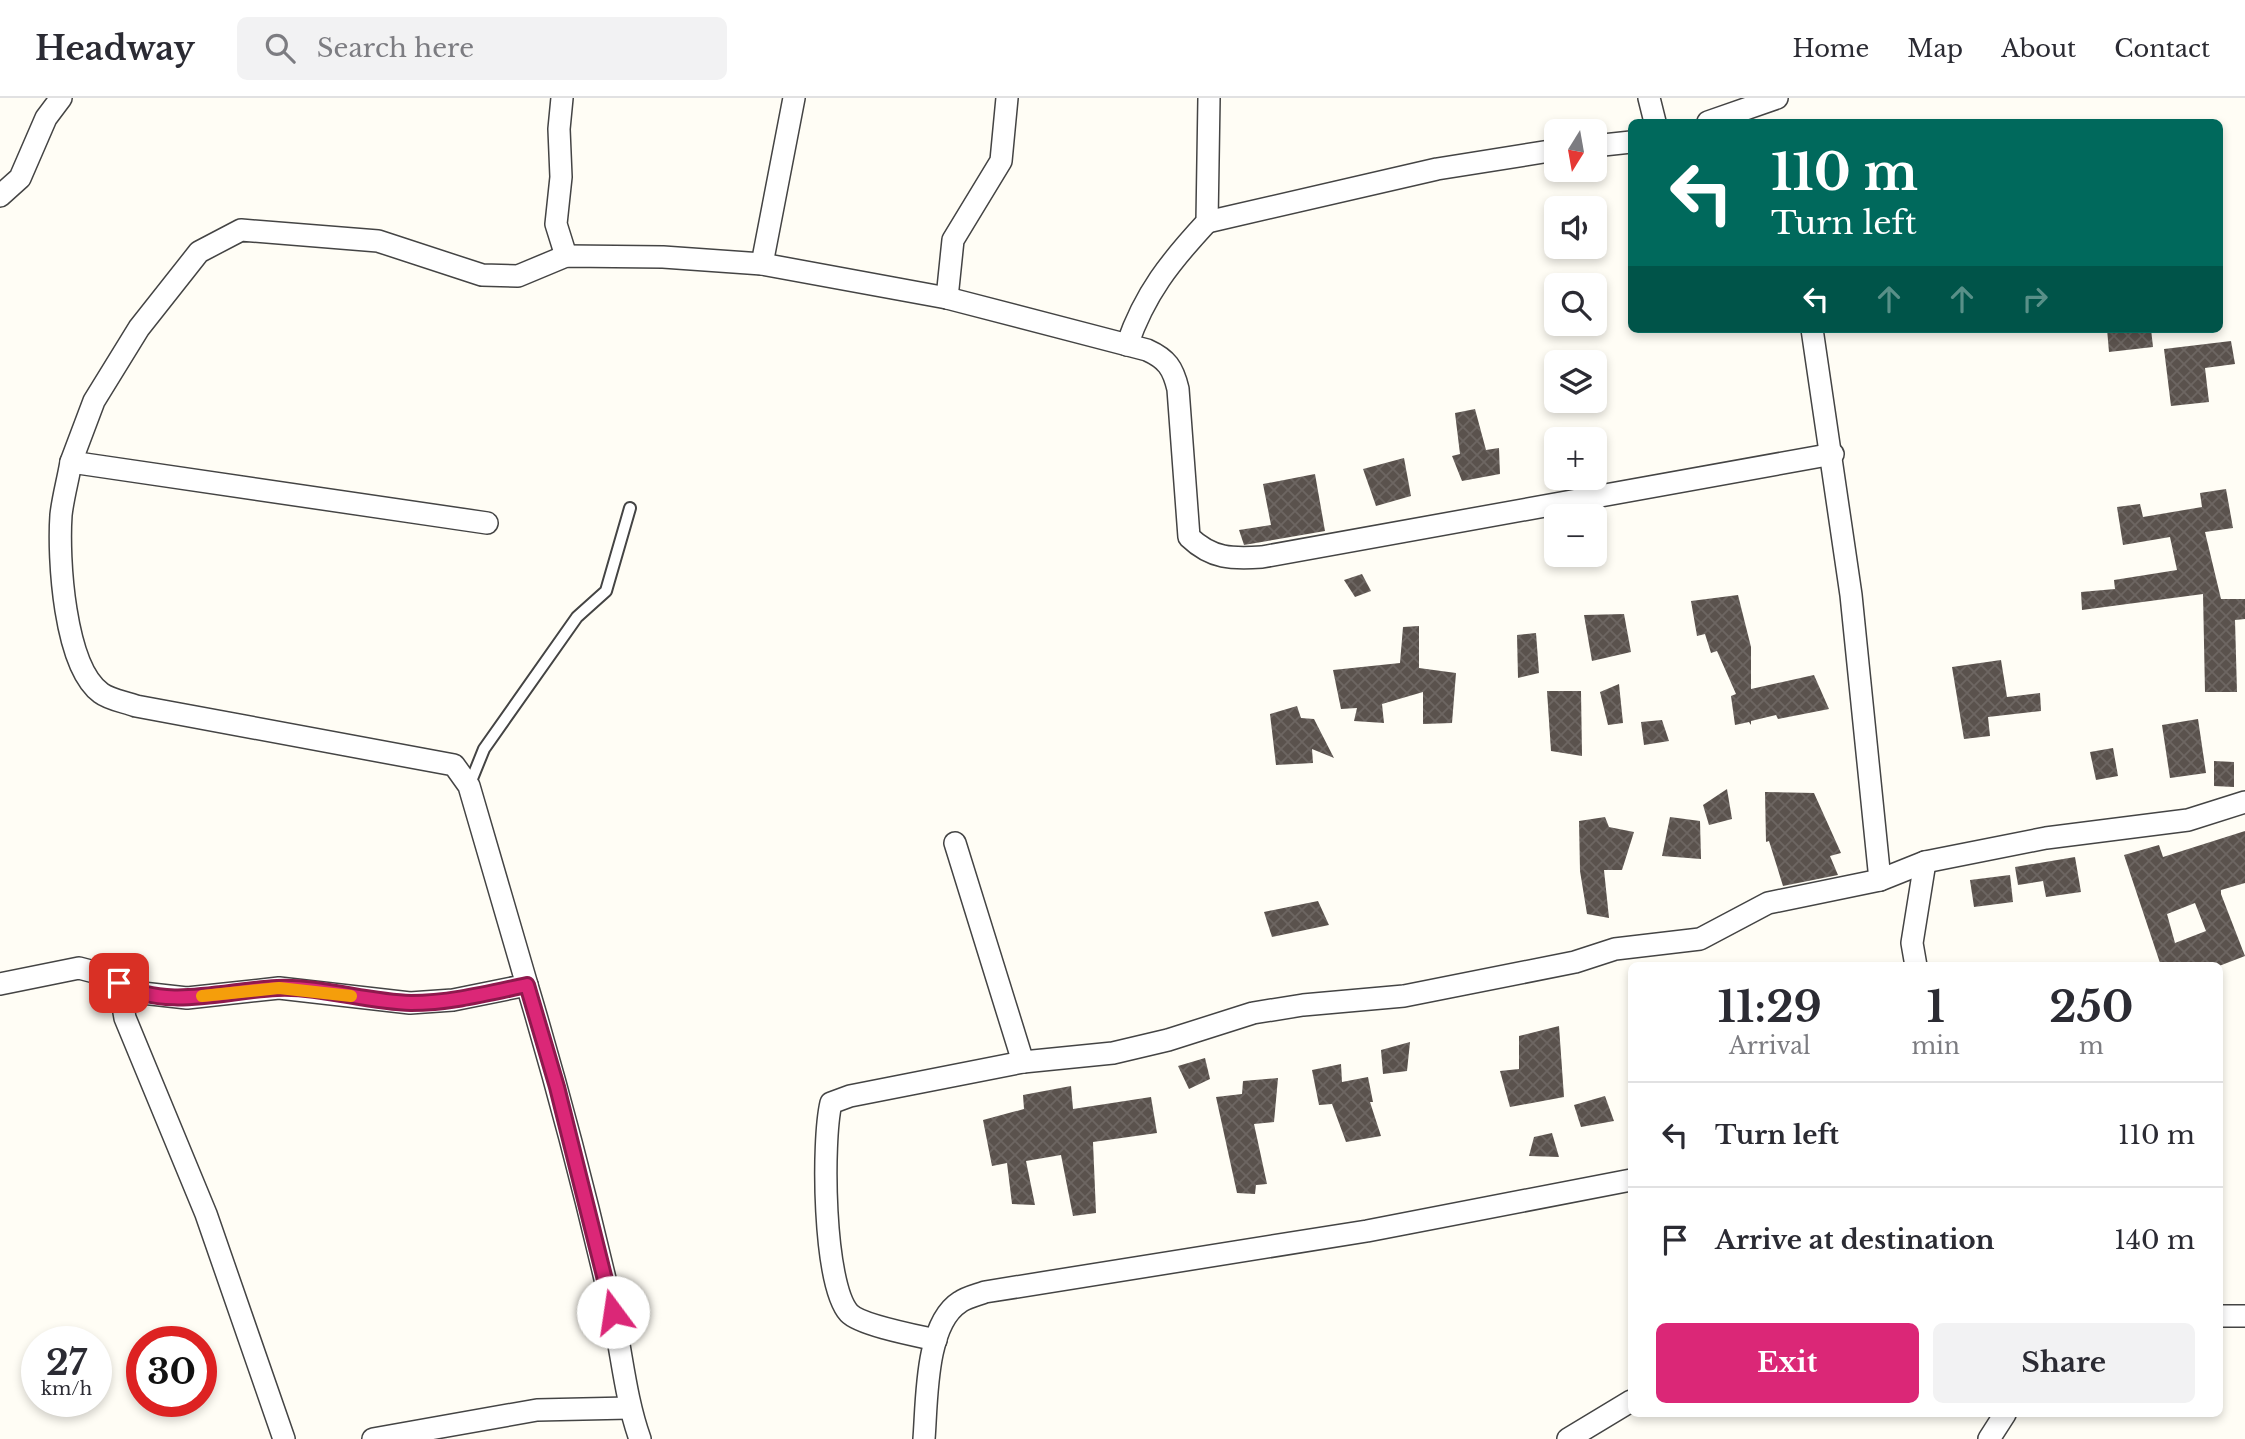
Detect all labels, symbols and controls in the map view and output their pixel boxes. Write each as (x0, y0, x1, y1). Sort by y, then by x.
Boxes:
search box (237, 17, 727, 80)
text: Headway (35, 28, 195, 69)
icon: search (261, 29, 299, 67)
text: Search here (317, 32, 474, 64)
text: Home (1793, 34, 1869, 63)
text: Map (1907, 34, 1963, 63)
text: About (2001, 34, 2076, 63)
text: Contact (2114, 34, 2210, 63)
north arrow (1544, 119, 1606, 182)
map controls (1544, 119, 1607, 567)
text: 110 m (1771, 142, 1918, 203)
icon: left (1656, 147, 1747, 238)
button: sound (1544, 196, 1607, 259)
text: Turn left (1771, 203, 1917, 243)
button: search (1544, 273, 1607, 336)
icon: left (1797, 280, 1835, 318)
icon: ahead (1870, 280, 1908, 318)
icon: ahead (1943, 280, 1981, 318)
icon: right (2016, 280, 2054, 318)
button: layers (1544, 350, 1607, 413)
button: + (1544, 427, 1607, 490)
button: − (1544, 504, 1607, 567)
pin (89, 953, 149, 1013)
icon: arrive (100, 964, 138, 1002)
text: 11:29 (1718, 981, 1822, 1033)
text: 1 (1926, 981, 1945, 1033)
text: 250 (2049, 981, 2133, 1033)
text: Arrival (1729, 1032, 1810, 1060)
text: min (1911, 1032, 1960, 1060)
text: m (2079, 1032, 2104, 1060)
icon: left (1656, 1116, 1694, 1154)
text: Turn left (1715, 1119, 1839, 1151)
text: 110 m (2118, 1119, 2195, 1151)
icon: arrive (1656, 1221, 1694, 1259)
text: Arrive at destination (1715, 1224, 1995, 1256)
text: 140 m (2114, 1224, 2195, 1256)
position arrow (576, 1275, 650, 1349)
button: Exit (1656, 1323, 1919, 1403)
button: Share (1933, 1323, 2195, 1403)
speed limit sign: 30 (126, 1326, 217, 1417)
text: 27 (46, 1341, 87, 1384)
text: km/h (41, 1378, 92, 1400)

